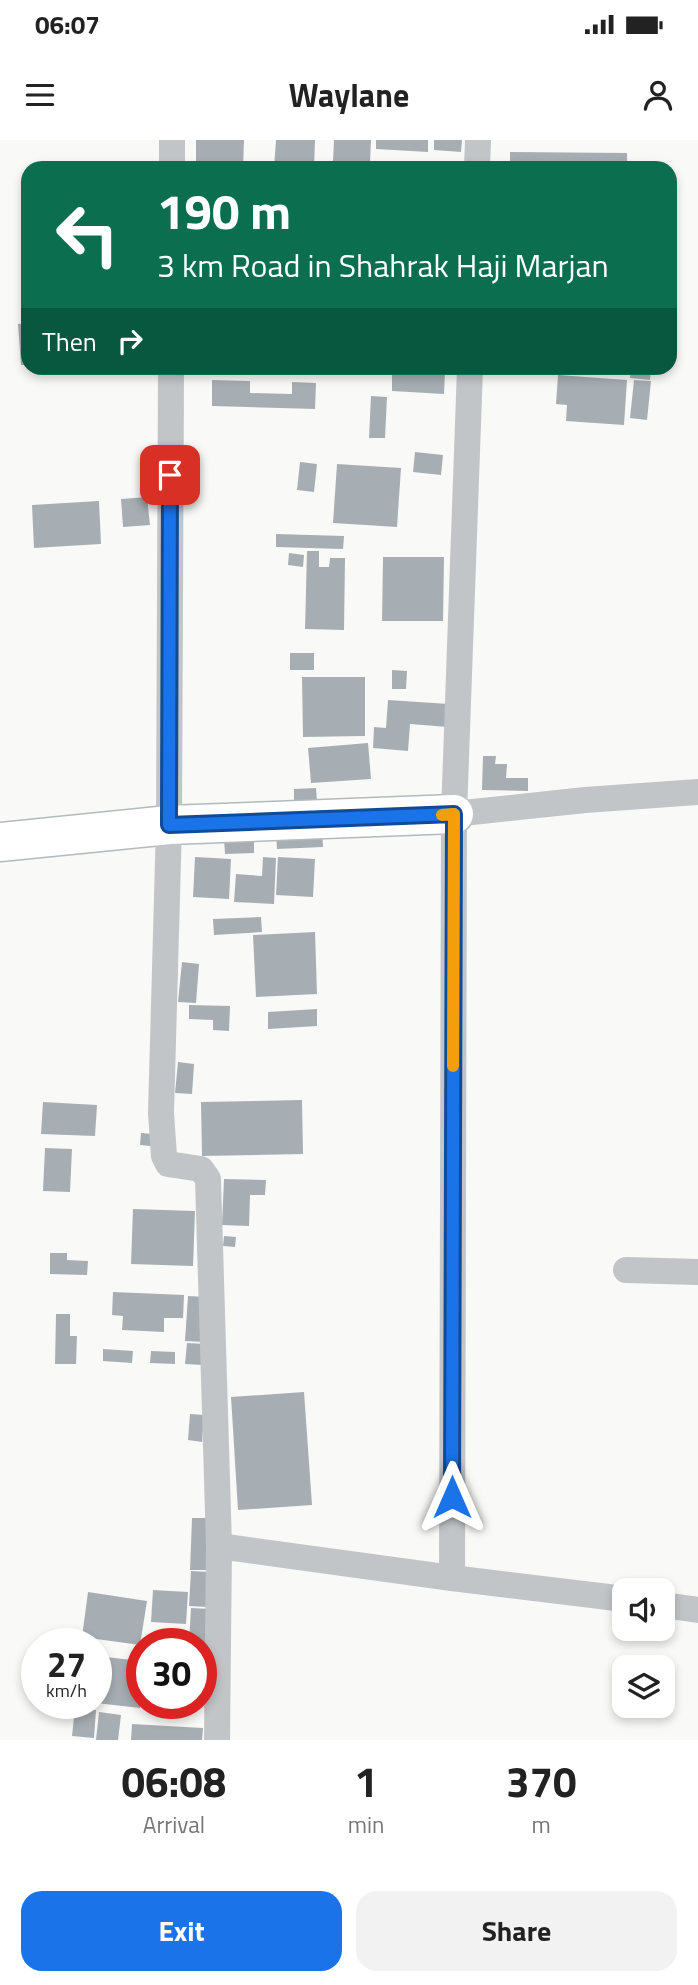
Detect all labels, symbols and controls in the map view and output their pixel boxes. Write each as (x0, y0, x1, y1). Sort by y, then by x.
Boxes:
text: 06:07 (35, 5, 100, 44)
text: Waylane (289, 71, 409, 119)
icon: menu (21, 76, 59, 114)
icon: person (639, 76, 677, 114)
text: 190 m (157, 173, 291, 248)
icon: left (42, 189, 133, 280)
text: 3 km Road in Shahrak Haji Marjan (157, 241, 609, 289)
text: Then (42, 322, 97, 361)
icon: right (111, 322, 149, 360)
pin (140, 445, 200, 505)
icon: arrive (151, 456, 189, 494)
position arrow (415, 1460, 489, 1534)
map controls (612, 1578, 675, 1718)
button: sound (612, 1578, 675, 1641)
speed limit sign: 30 (126, 1628, 217, 1719)
text: 27 (47, 1637, 86, 1691)
button: layers (612, 1655, 675, 1718)
text: km/h (46, 1677, 87, 1704)
text: 06:08 (121, 1749, 226, 1813)
text: 1 (354, 1749, 378, 1813)
text: 370 (506, 1749, 576, 1813)
text: Arrival (143, 1807, 205, 1842)
text: min (348, 1807, 384, 1842)
text: m (532, 1807, 551, 1842)
button: Exit (21, 1891, 342, 1971)
button: Share (356, 1891, 677, 1971)

